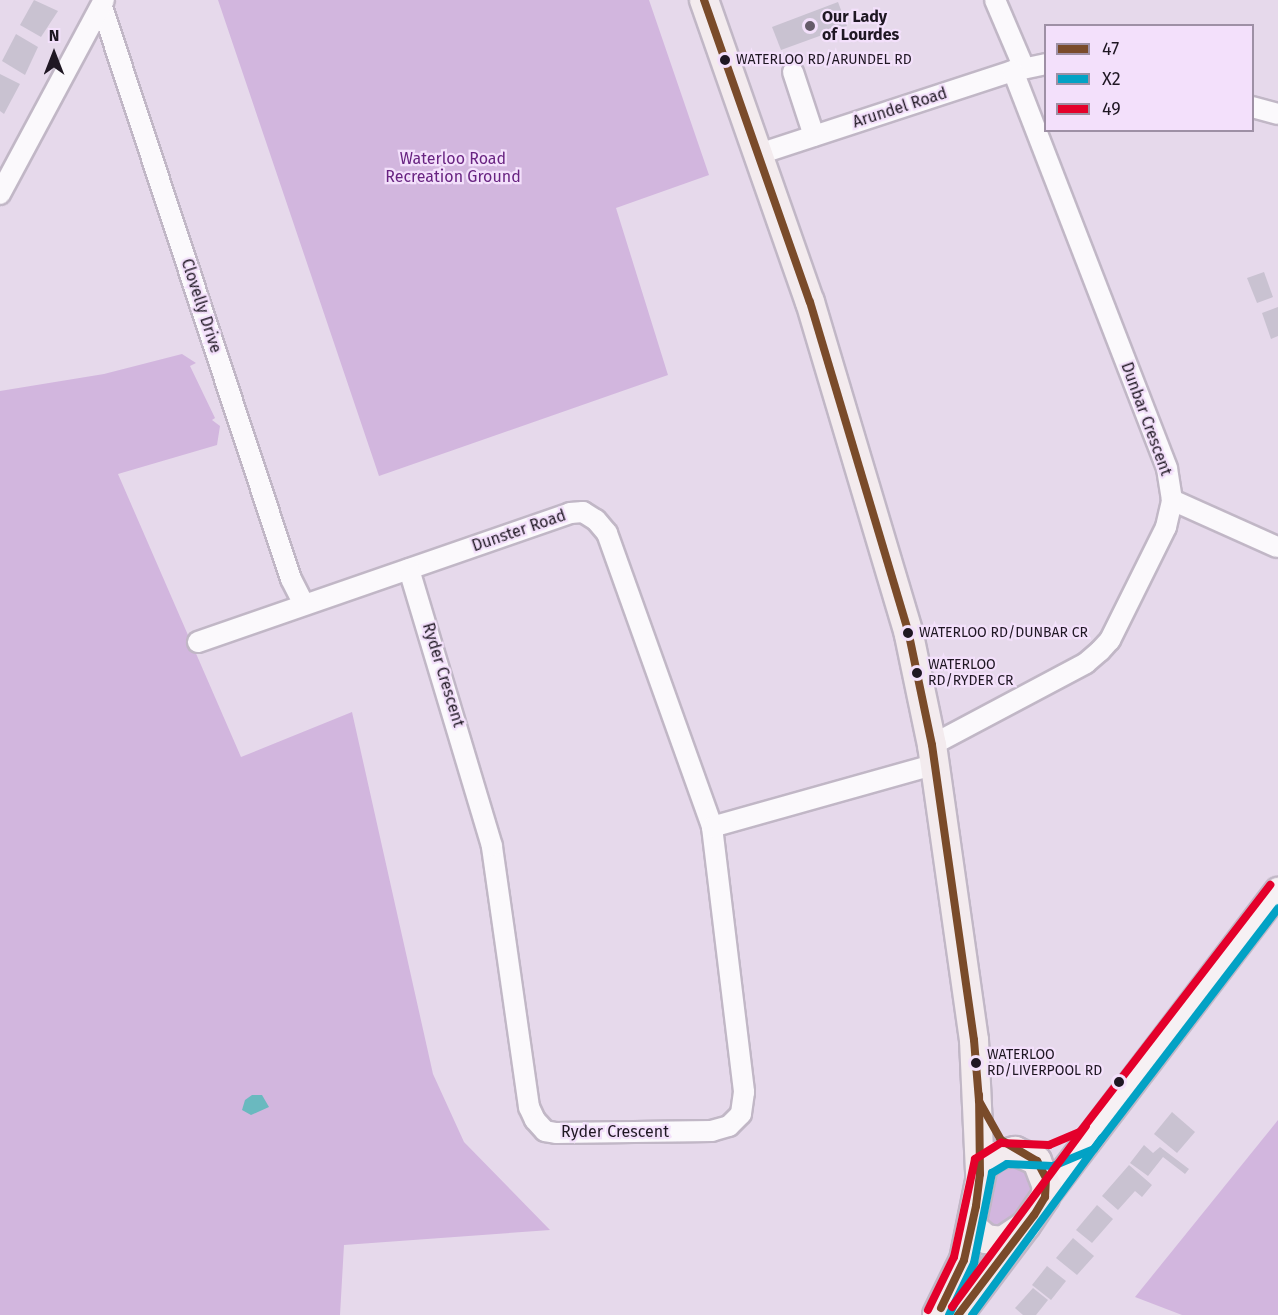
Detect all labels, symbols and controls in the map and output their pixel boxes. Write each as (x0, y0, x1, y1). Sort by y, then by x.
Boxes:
place label: Our Lady of Lourdes (822, 7, 899, 45)
marker: Our Lady of Lourdes (803, 19, 817, 33)
north arrow (24, 24, 84, 84)
legend (1044, 24, 1254, 132)
text: N (49, 26, 59, 45)
text: 47 (1102, 38, 1119, 60)
place label: WATERLOO RD/ARUNDEL RD (736, 52, 912, 68)
marker: WATERLOO RD/ARUNDEL RD (719, 54, 731, 66)
text: X2 (1102, 68, 1121, 90)
street label: Arundel Road (850, 84, 950, 132)
text: 49 (1102, 98, 1121, 120)
park label: Waterloo Road Recreation Ground (385, 149, 521, 187)
street label: Clovelly Drive (177, 256, 225, 356)
street label: Dunbar Crescent (1117, 360, 1175, 478)
street label: Dunster Road (470, 506, 568, 556)
street label: Ryder Crescent (418, 621, 468, 729)
place label: WATERLOO RD/DUNBAR CR (919, 625, 1088, 641)
marker: WATERLOO RD/DUNBAR CR (902, 627, 914, 639)
place label: WATERLOO RD/RYDER CR (928, 657, 1014, 690)
marker: WATERLOO RD/RYDER CR (911, 667, 923, 679)
place label: WATERLOO RD/LIVERPOOL RD (987, 1047, 1102, 1080)
marker: WATERLOO RD/LIVERPOOL RD (970, 1057, 982, 1069)
unlabelled marker (1113, 1076, 1125, 1088)
street label: Ryder Crescent (561, 1122, 669, 1142)

